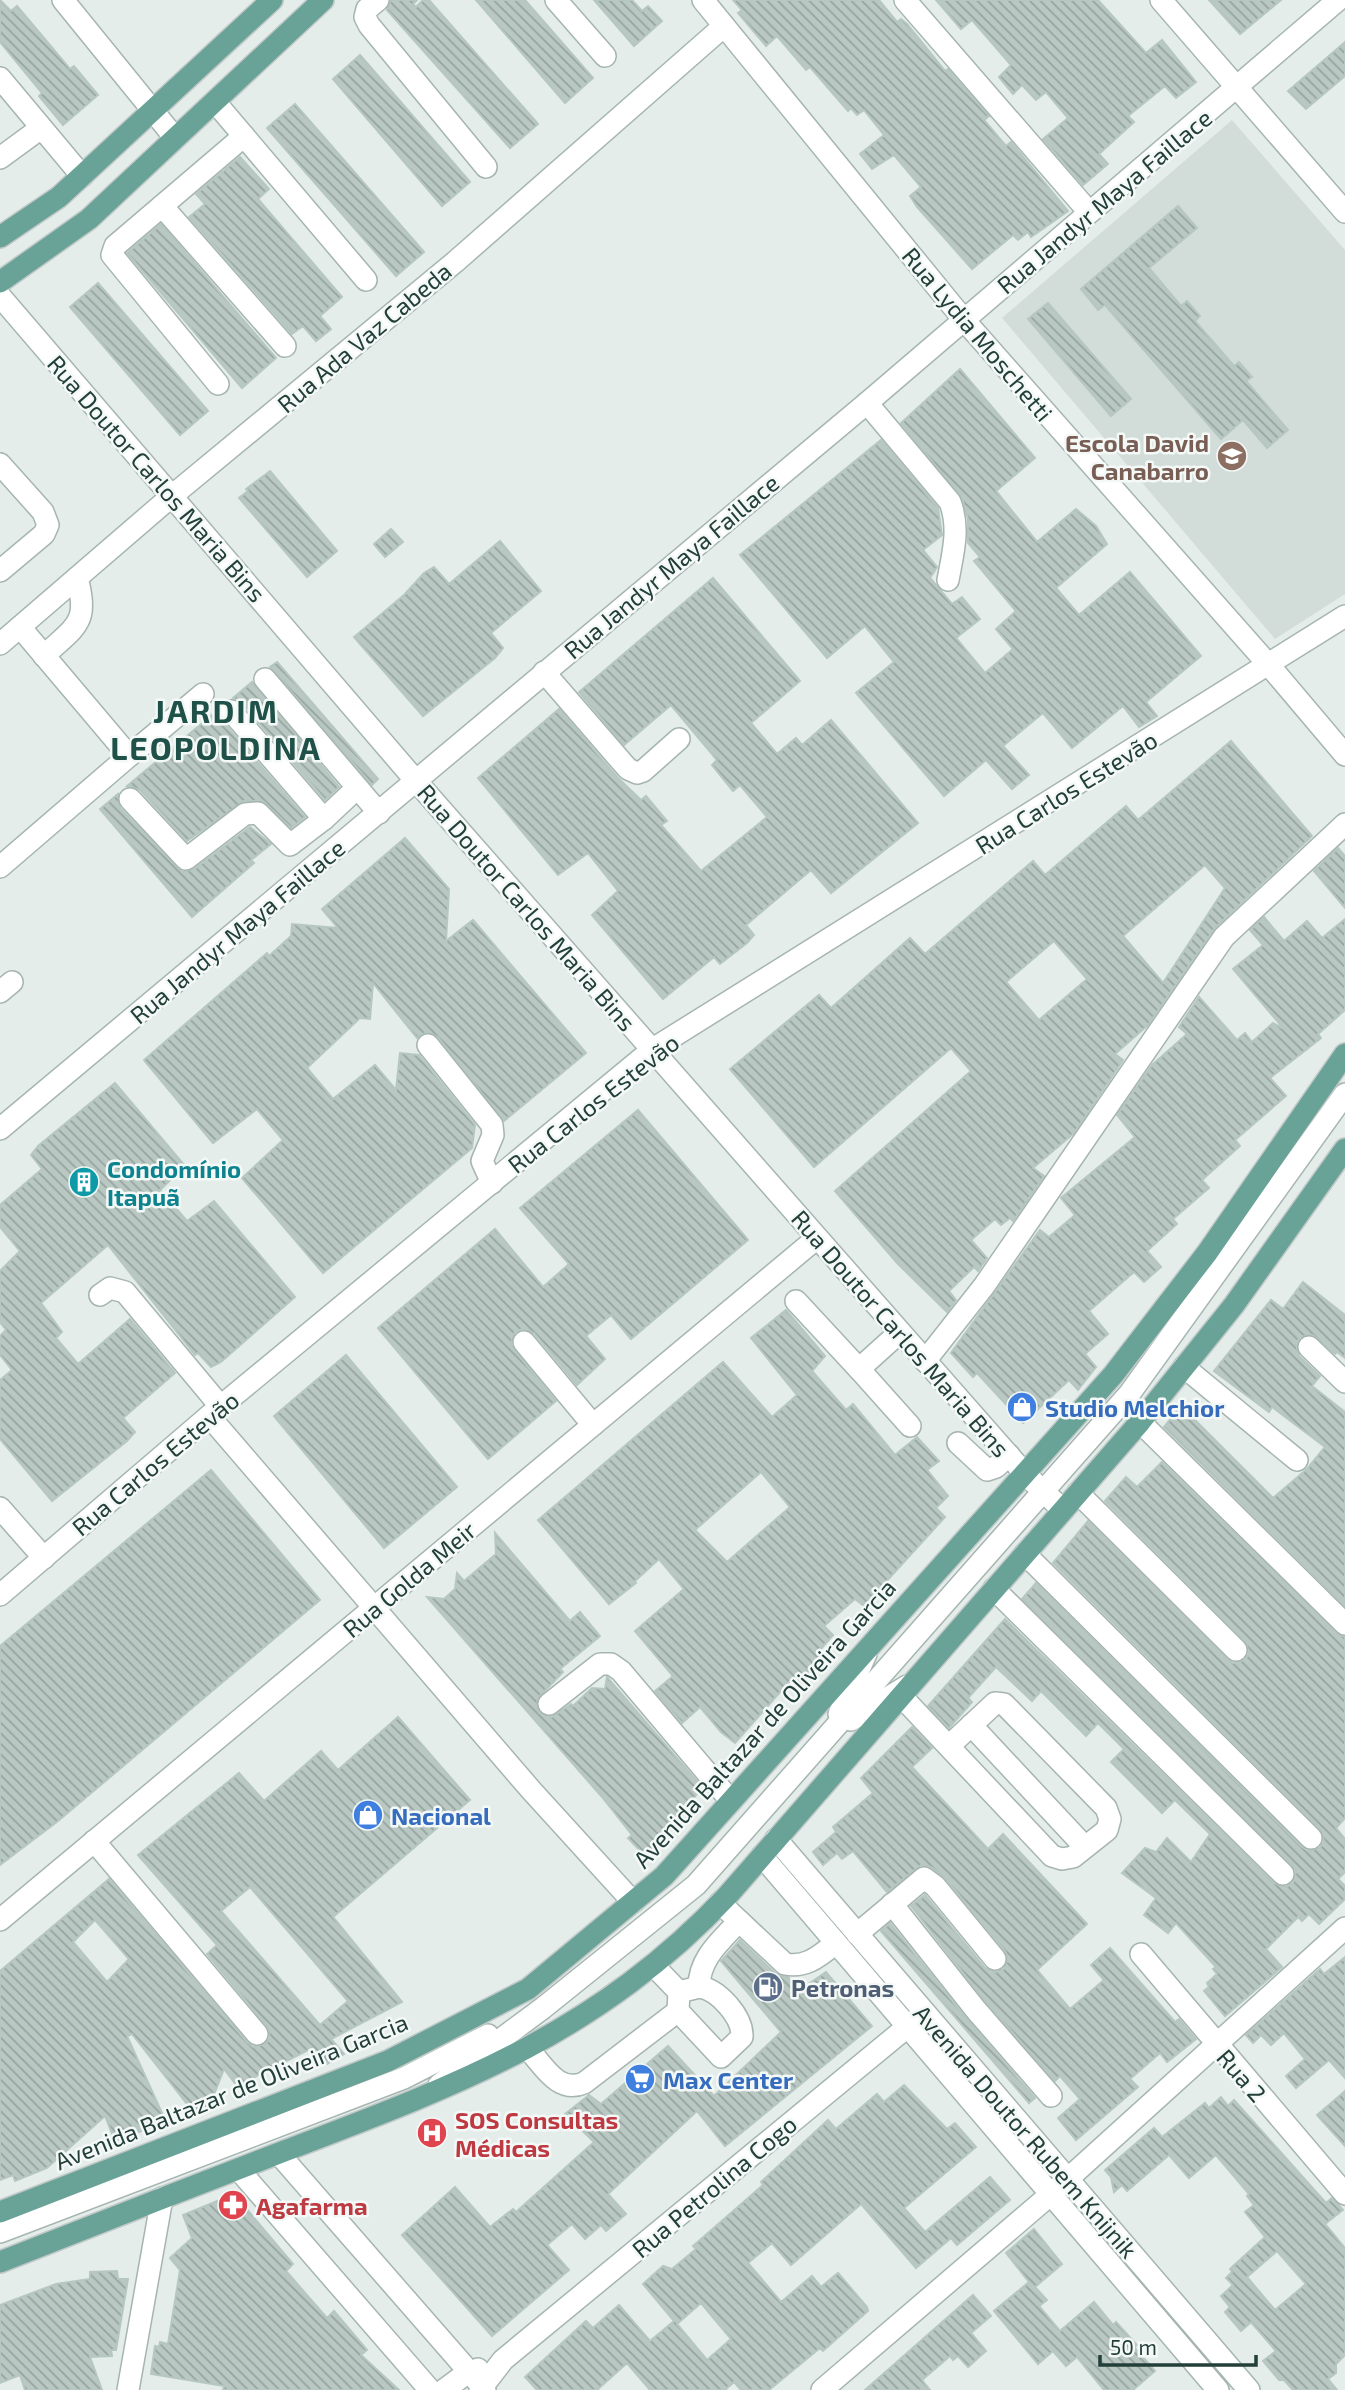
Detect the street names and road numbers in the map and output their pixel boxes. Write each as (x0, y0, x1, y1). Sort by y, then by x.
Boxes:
street label: Rua Jandyr Maya Faillace (991, 103, 1217, 299)
street label: Rua Lydia Moschetti (897, 241, 1059, 427)
street label: Rua Ada Vaz Cabeda (271, 256, 457, 418)
street label: Rua Doutor Carlos Maria Bins (42, 349, 272, 607)
street label: Rua Jandyr Maya Faillace (558, 468, 784, 664)
street label: Rua Carlos Estevão (970, 724, 1162, 860)
street label: Rua Doutor Carlos Maria Bins (412, 778, 642, 1036)
street label: Rua Jandyr Maya Faillace (124, 833, 350, 1029)
street label: Rua Carlos Estevão (502, 1027, 684, 1179)
street label: Rua Doutor Carlos Maria Bins (786, 1204, 1016, 1462)
street label: Rua Carlos Estevão (66, 1385, 244, 1541)
street label: Rua Golda Meir (337, 1515, 482, 1643)
street label: Avenida Baltazar de Oliveira Garcia (627, 1573, 901, 1873)
street label: Avenida Doutor Rubem Knijnik (908, 1998, 1144, 2264)
street label: Avenida Baltazar de Oliveira Garcia (50, 2007, 412, 2175)
street label: Rua 2 (1211, 2043, 1273, 2107)
street label: Rua Petrolina Cogo (626, 2109, 802, 2263)

